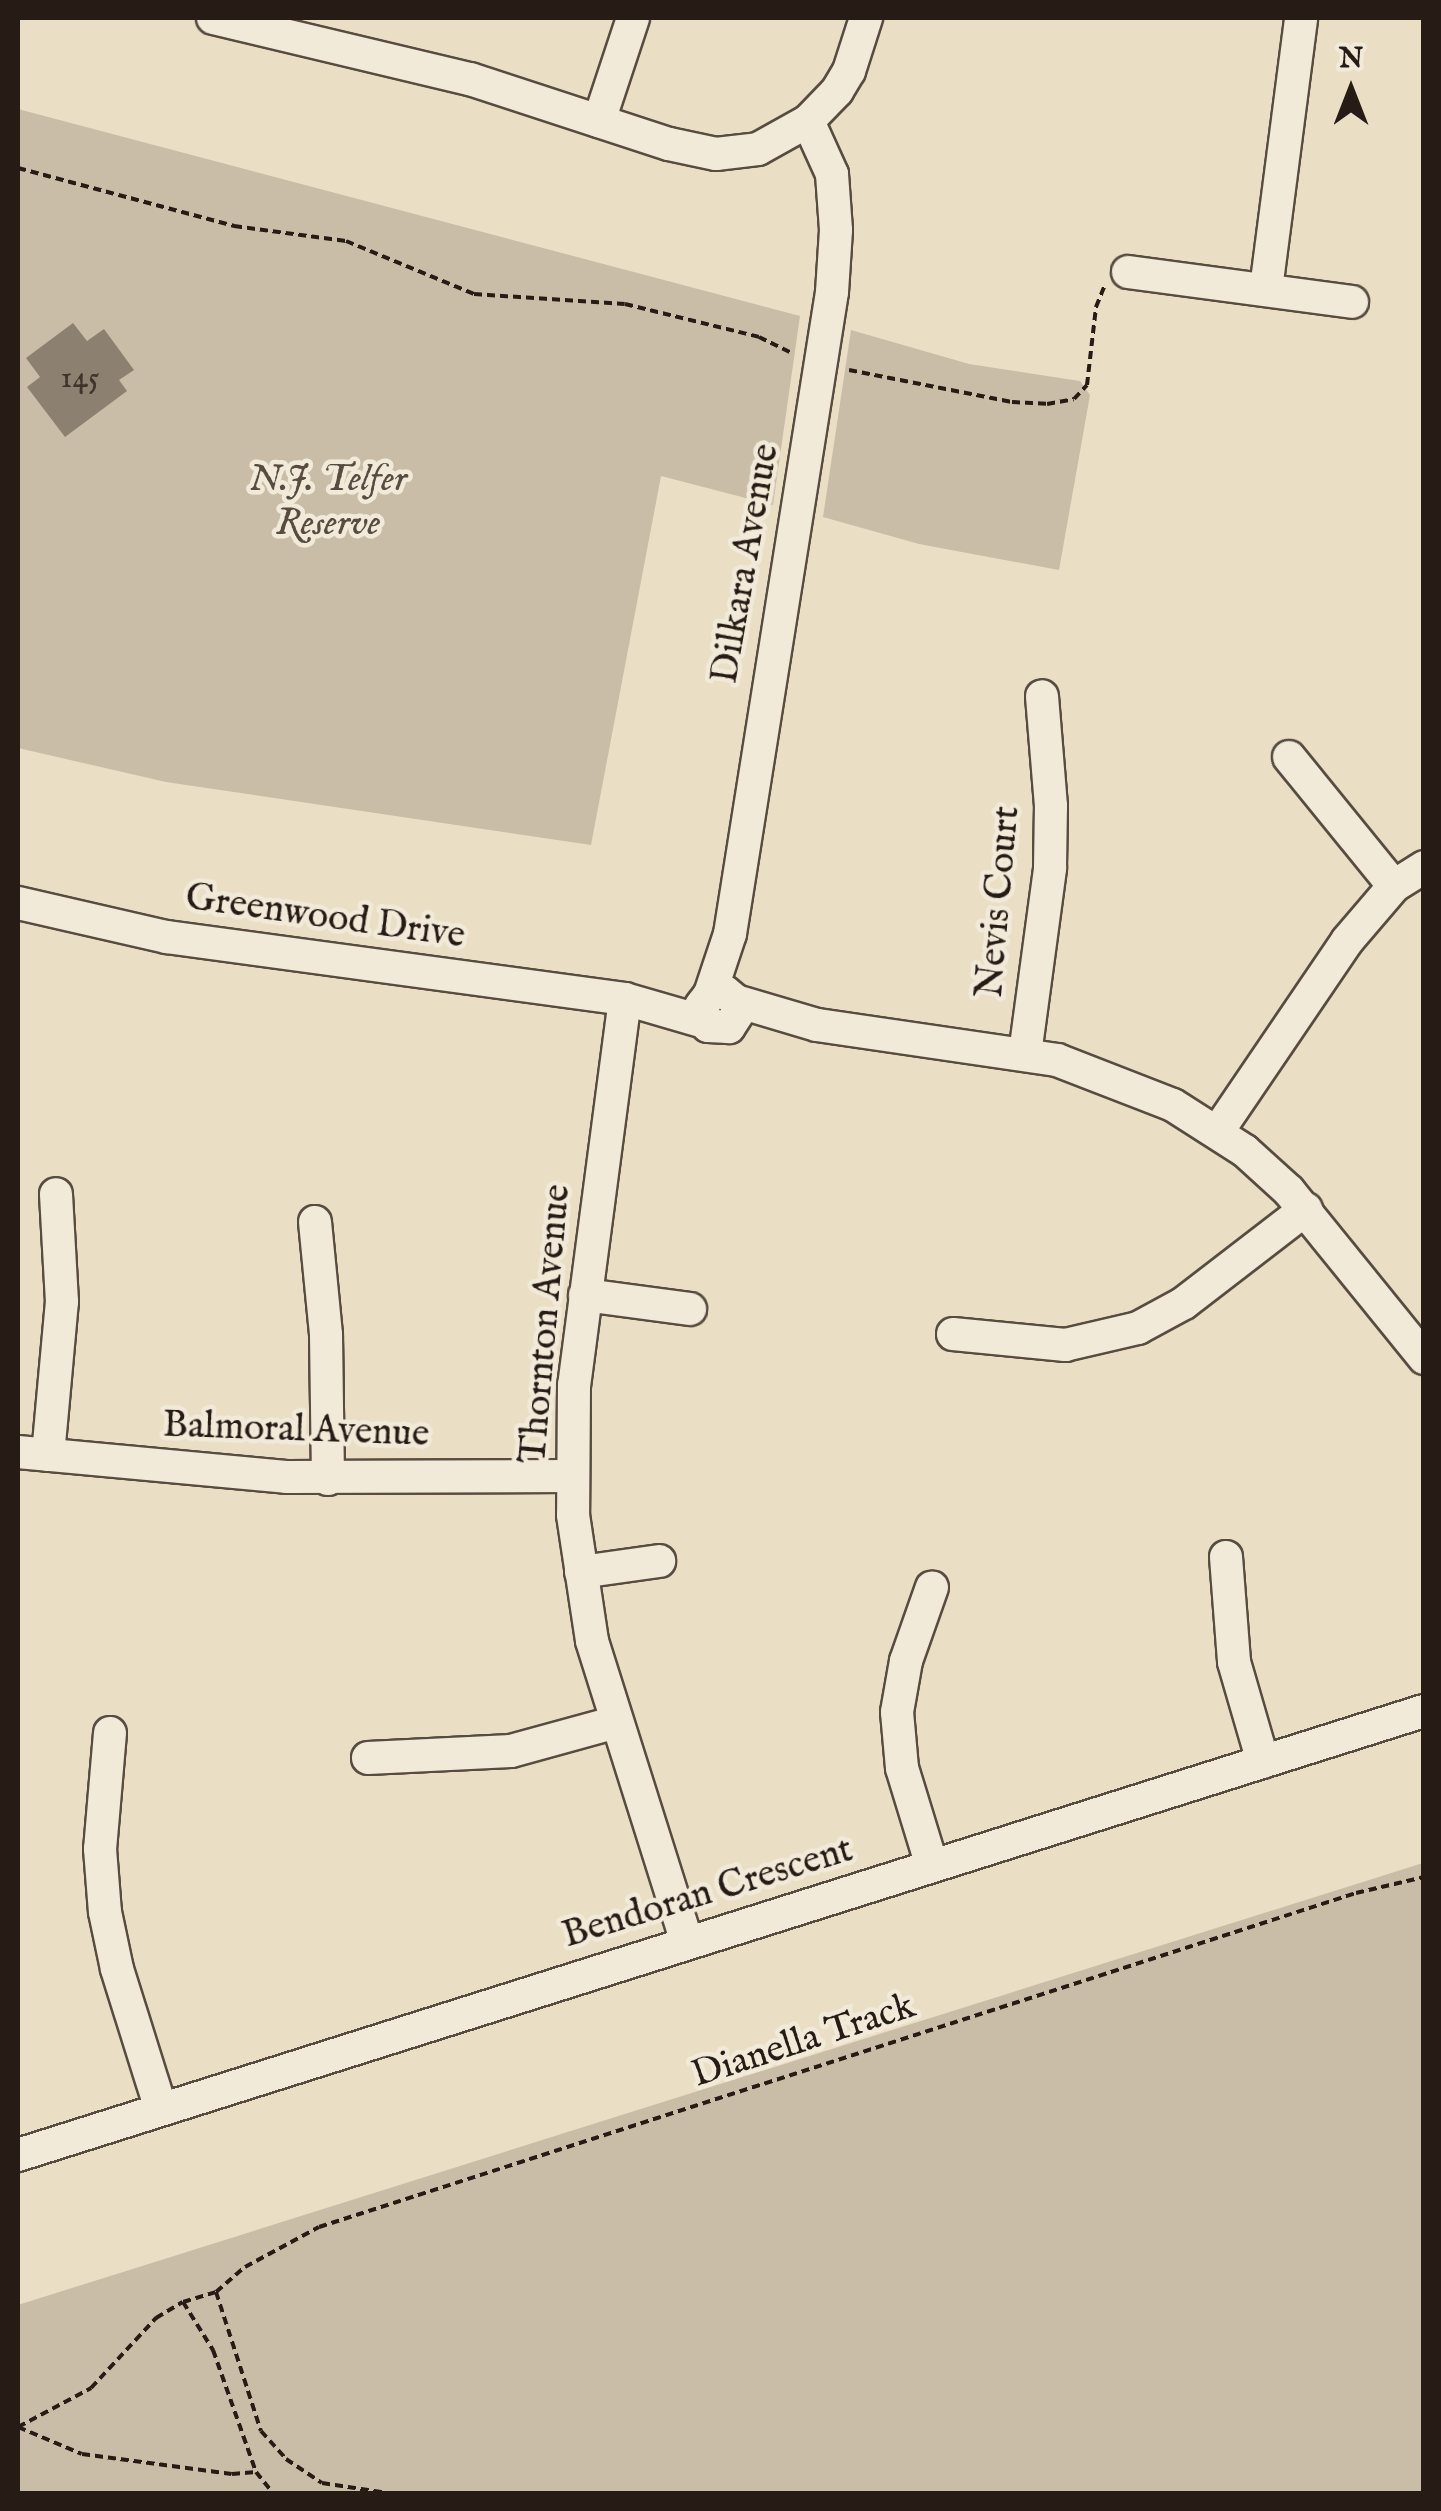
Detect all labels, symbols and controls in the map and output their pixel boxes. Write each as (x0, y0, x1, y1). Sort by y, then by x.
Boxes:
north arrow (1301, 40, 1401, 140)
text: N (1339, 42, 1363, 77)
house number: 145 (60, 360, 100, 398)
street label: Dilkara Avenue (703, 441, 791, 687)
park label: N.J. Telfer Reserve (249, 458, 407, 548)
street label: Nevis Court (969, 804, 1031, 1000)
street label: Greenwood Drive (182, 876, 468, 960)
street label: Thornton Avenue (512, 1182, 582, 1466)
street label: Balmoral Avenue (162, 1404, 430, 1458)
street label: Bendoran Crescent (557, 1828, 859, 1960)
street label: Dianella Track (687, 1984, 921, 2100)

